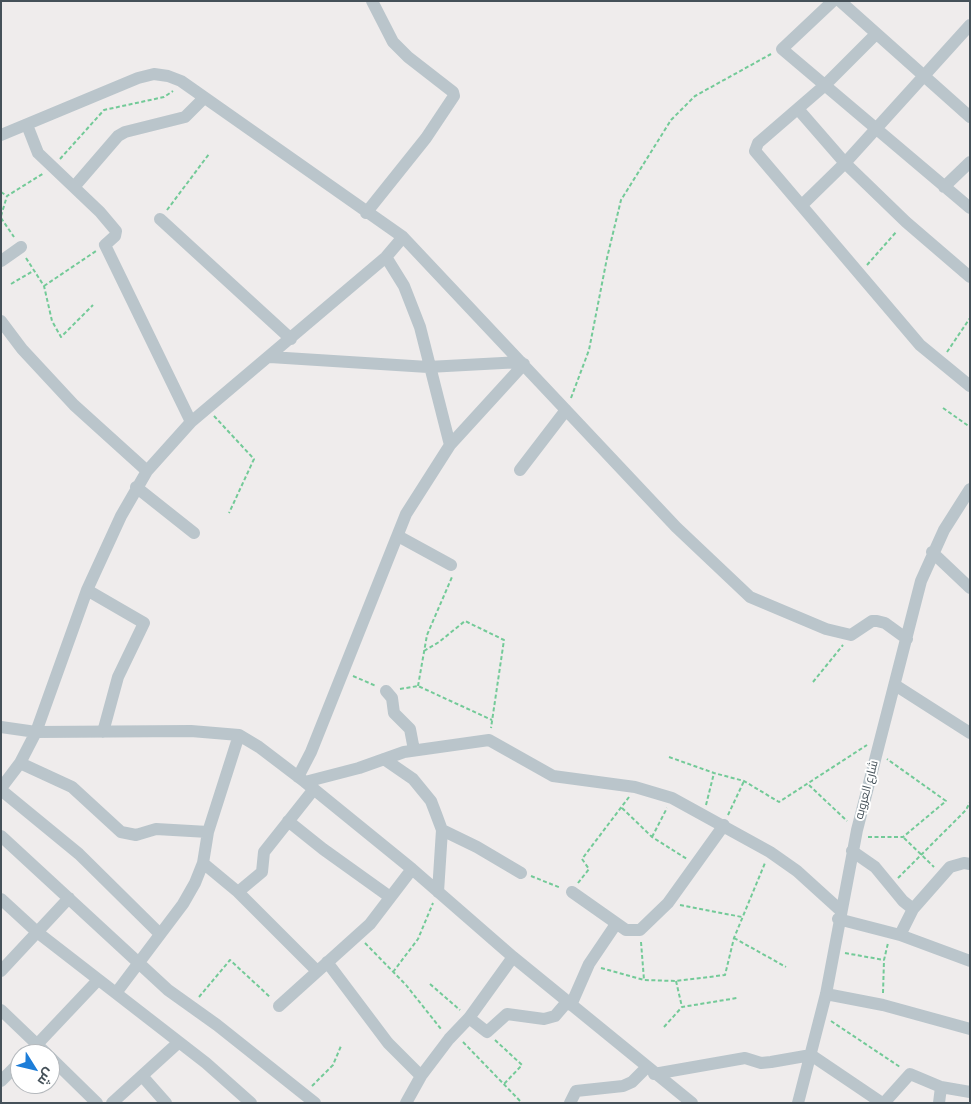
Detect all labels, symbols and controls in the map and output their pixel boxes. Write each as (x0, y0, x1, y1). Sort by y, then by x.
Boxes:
street label: شارع العروبه (852, 759, 882, 821)
north arrow (10, 1044, 60, 1094)
text: ش (34, 1065, 59, 1090)

